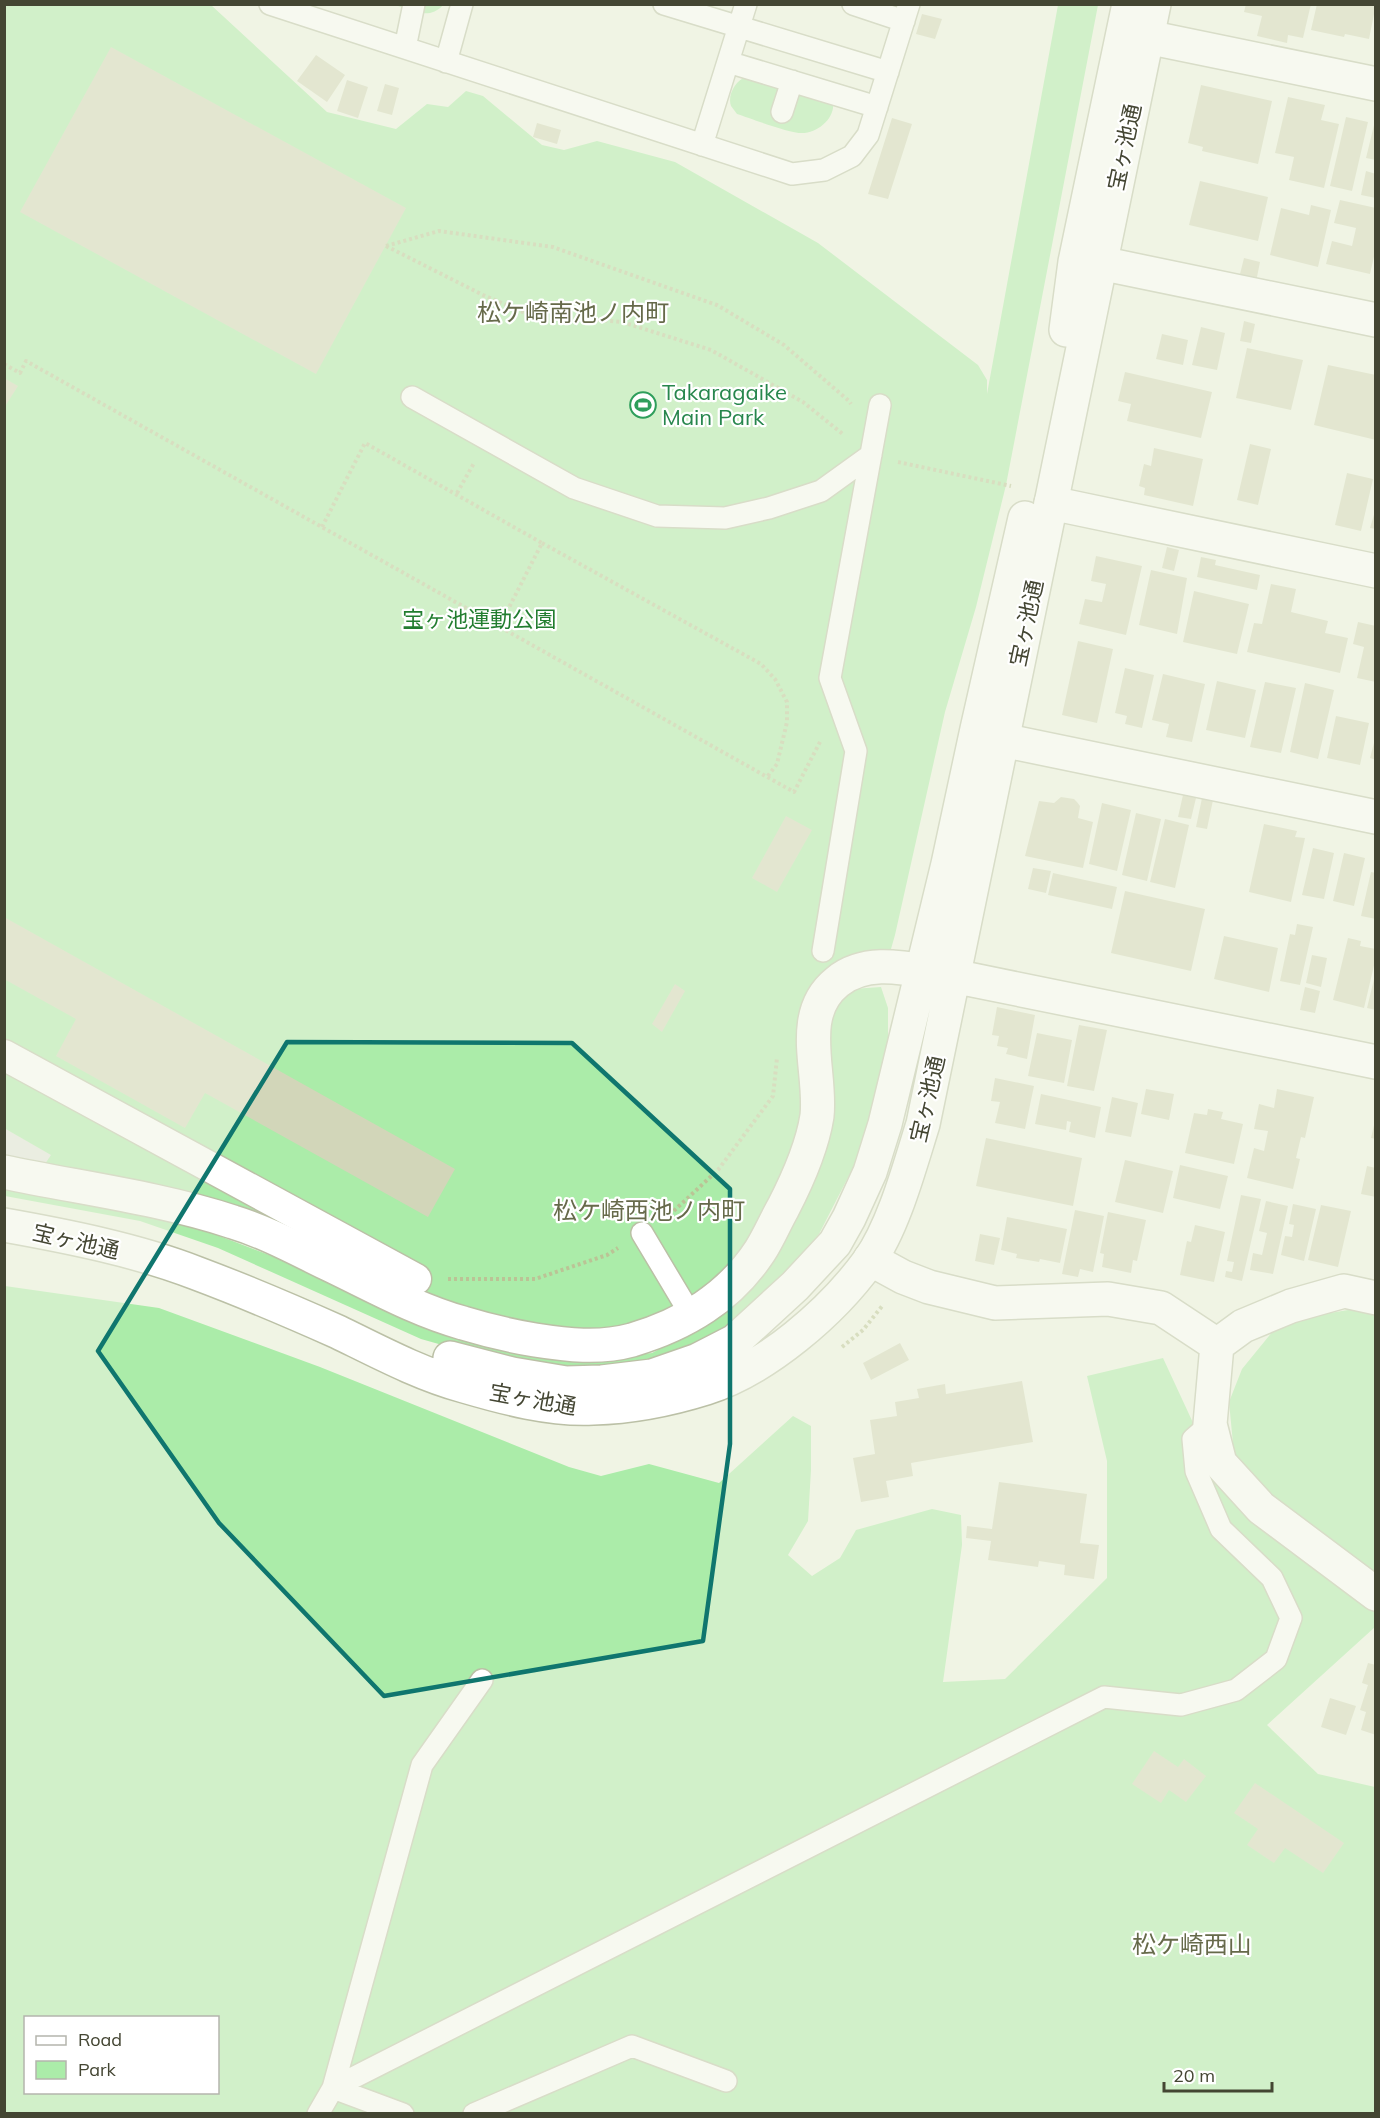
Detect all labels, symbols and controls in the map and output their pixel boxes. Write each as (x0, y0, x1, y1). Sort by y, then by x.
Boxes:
street label: 宝ヶ池通 (1101, 101, 1147, 193)
district label: 松ケ崎南池ノ内町 (477, 297, 669, 327)
place label: Takaragaike Main Park (662, 378, 787, 431)
sports icon: Takaragaike Main Park (628, 390, 658, 420)
street label: 宝ヶ池通 (1003, 577, 1049, 669)
park label: 宝ヶ池運動公園 (402, 605, 556, 633)
street label: 宝ヶ池通 (903, 1053, 951, 1145)
district label: 松ケ崎西池ノ内町 (553, 1195, 745, 1225)
street label: 宝ヶ池通 (30, 1217, 122, 1265)
street label: 宝ヶ池通 (487, 1378, 579, 1420)
district label: 松ケ崎西山 (1132, 1929, 1252, 1959)
legend (24, 2016, 219, 2094)
text: Road (78, 2028, 122, 2051)
scale bar (1164, 2055, 1272, 2093)
text: Park (78, 2058, 117, 2081)
text: 20 m (1173, 2064, 1215, 2087)

